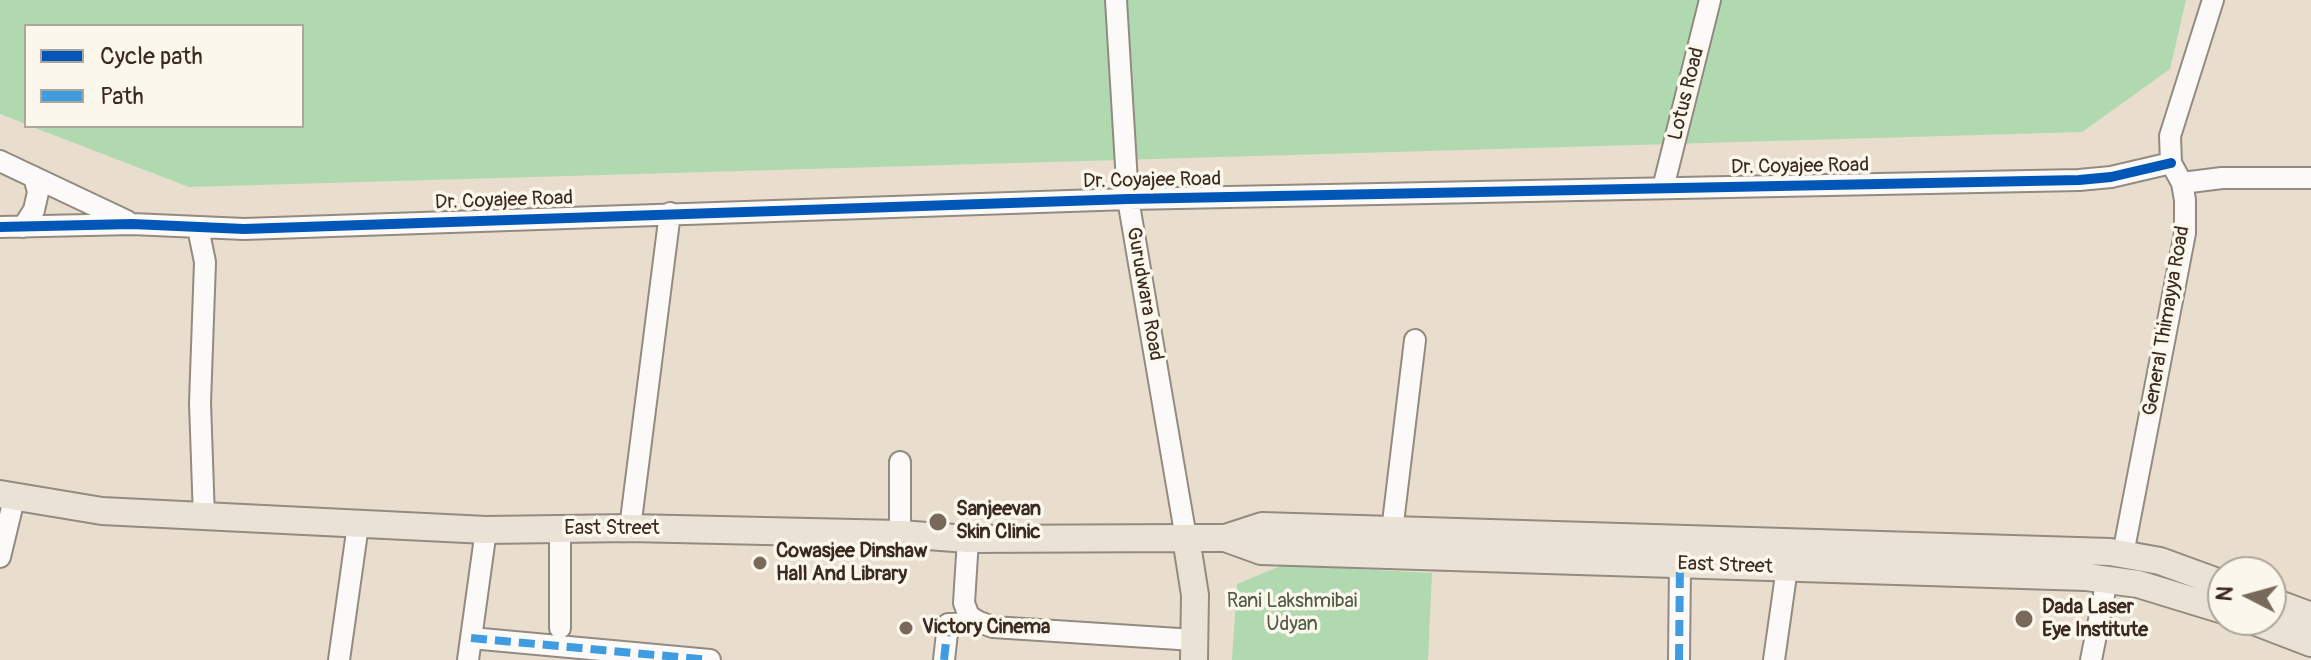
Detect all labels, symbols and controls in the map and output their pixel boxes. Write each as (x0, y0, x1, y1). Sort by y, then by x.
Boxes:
legend (24, 24, 304, 128)
text: Cycle path (100, 42, 203, 71)
street label: Lotus Road (1664, 45, 1710, 143)
text: Path (100, 82, 144, 111)
street label: Dr. Coyajee Road (1731, 154, 1869, 180)
street label: Dr. Coyajee Road (1083, 168, 1221, 194)
street label: Dr. Coyajee Road (435, 187, 573, 215)
street label: General Thimayya Road (2138, 224, 2196, 418)
street label: Gurudwara Road (1120, 225, 1168, 363)
place label: Sanjeevan Skin Clinic (956, 498, 1041, 545)
marker: Sanjeevan Skin Clinic (927, 511, 949, 533)
street label: East Street (564, 517, 660, 541)
place label: Cowasjee Dinshaw Hall And Library (776, 540, 927, 587)
street label: East Street (1677, 552, 1773, 580)
marker: Cowasjee Dinshaw Hall And Library (751, 554, 769, 572)
north arrow (2207, 556, 2287, 636)
text: N (2210, 585, 2240, 603)
park label: Rani Lakshmibai Udyan (1227, 590, 1357, 637)
place label: Dada Laser Eye Institute (2042, 596, 2148, 643)
marker: Dada Laser Eye Institute (2013, 608, 2035, 630)
place label: Victory Cinema (922, 616, 1050, 640)
marker: Victory Cinema (897, 619, 915, 637)

